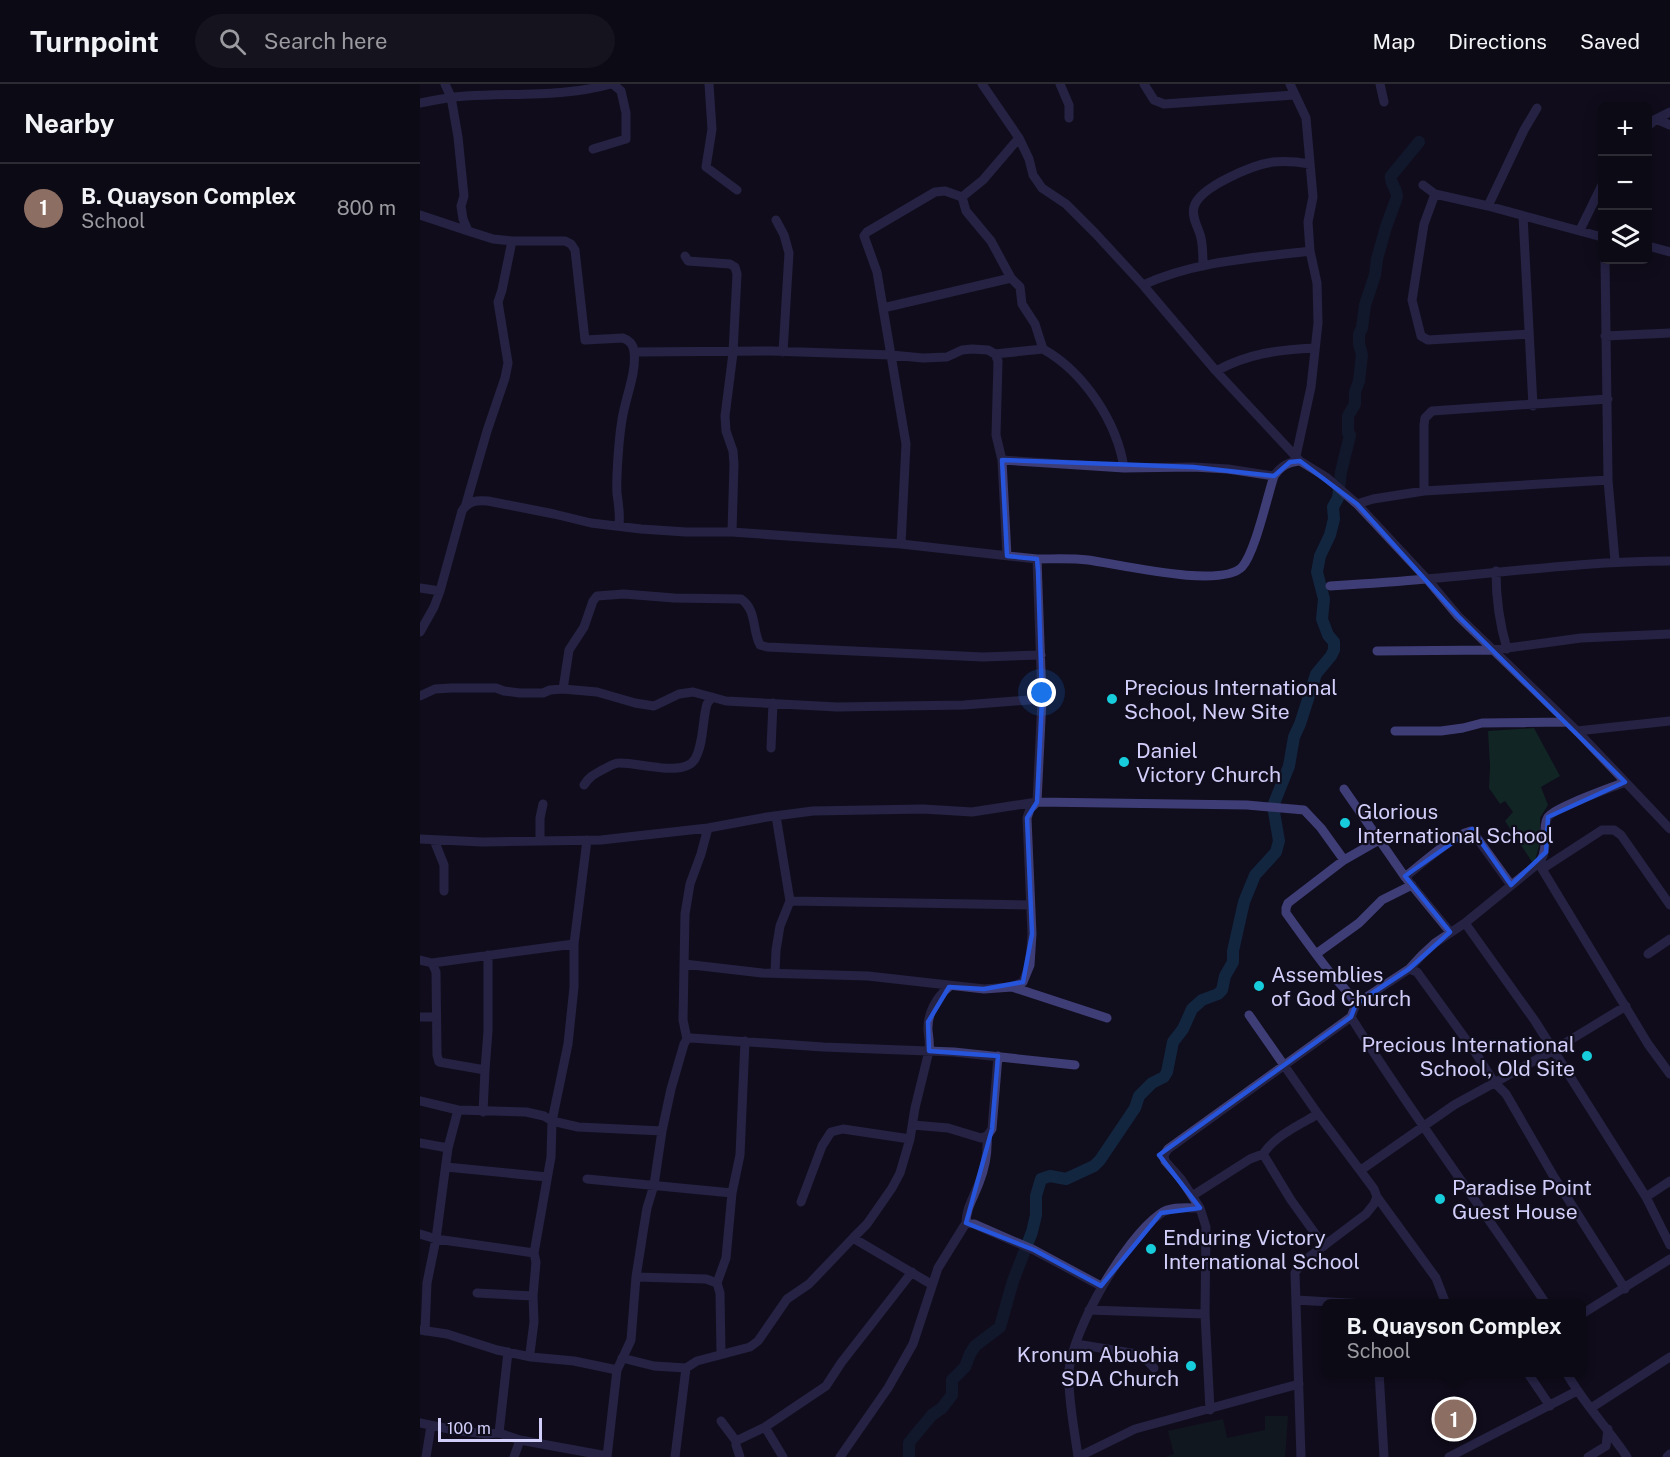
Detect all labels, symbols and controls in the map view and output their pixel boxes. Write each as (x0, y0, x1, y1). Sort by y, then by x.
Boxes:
search box (195, 14, 615, 68)
text: Turnpoint (30, 25, 159, 58)
icon: search (216, 25, 249, 58)
text: Search here (264, 28, 387, 54)
text: Map (1373, 29, 1415, 54)
text: Directions (1448, 29, 1547, 54)
text: Saved (1580, 29, 1640, 54)
map controls (1598, 102, 1652, 264)
button: + (1598, 102, 1652, 156)
text: Nearby (24, 108, 114, 139)
button: − (1598, 156, 1652, 210)
text: B. Quayson Complex (81, 183, 296, 209)
text: 1 (39, 196, 48, 220)
text: 800 m (337, 196, 396, 220)
text: School (81, 209, 145, 233)
button: layers (1598, 210, 1652, 264)
place label: Precious International School, New Site (1124, 675, 1338, 724)
your location (1027, 678, 1056, 707)
marker: Precious International School, New Site (1105, 692, 1119, 706)
place label: Daniel Victory Church (1136, 738, 1281, 787)
marker: Daniel Victory Church (1117, 755, 1131, 769)
place label: Glorious International School (1357, 799, 1554, 848)
marker: Glorious International School (1338, 816, 1352, 830)
place label: Assemblies of God Church (1271, 962, 1411, 1011)
marker: Assemblies of God Church (1252, 979, 1266, 993)
place label: Precious International School, Old Site (1361, 1032, 1575, 1081)
marker: Precious International School, Old Site (1580, 1049, 1594, 1063)
place label: Paradise Point Guest House (1452, 1175, 1592, 1224)
marker: Paradise Point Guest House (1433, 1192, 1447, 1206)
place label: Enduring Victory International School (1163, 1225, 1360, 1274)
marker: Enduring Victory International School (1144, 1242, 1158, 1256)
popup (1322, 1299, 1586, 1377)
text: B. Quayson Complex (1346, 1313, 1562, 1339)
text: School (1346, 1339, 1411, 1363)
place label: Kronum Abuohia SDA Church (1017, 1342, 1179, 1391)
marker: Kronum Abuohia SDA Church (1184, 1359, 1198, 1373)
pin: 1 (1434, 1396, 1474, 1442)
scale bar (438, 1415, 542, 1442)
text: 100 m (447, 1419, 491, 1438)

